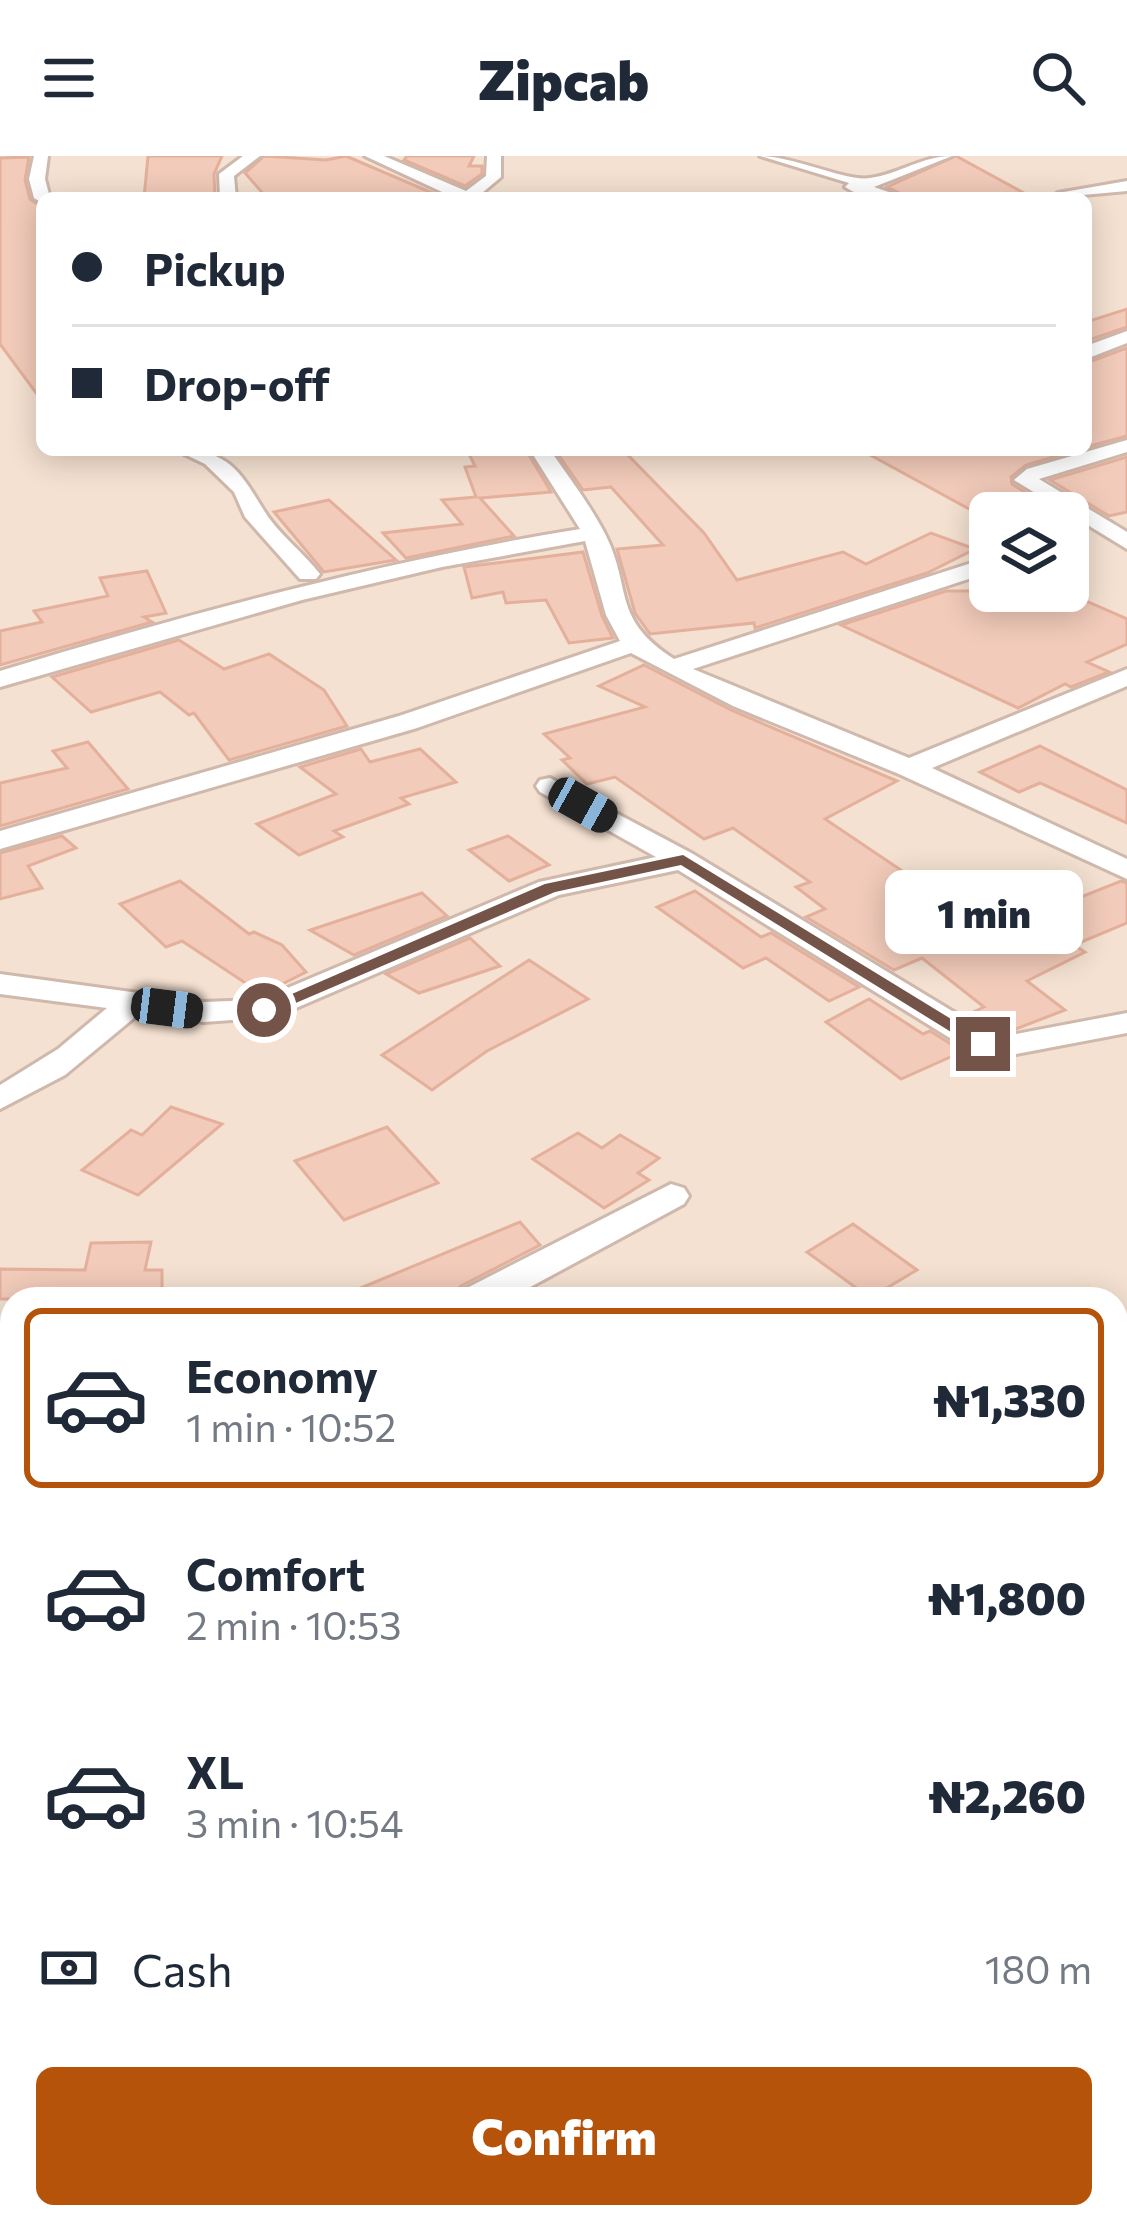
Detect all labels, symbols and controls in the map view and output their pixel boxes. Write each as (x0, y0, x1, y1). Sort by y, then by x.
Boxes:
icon: menu (36, 45, 102, 111)
text: Zipcab (478, 45, 649, 111)
icon: search (1025, 45, 1091, 111)
text: Pickup (144, 240, 286, 295)
text: Drop-off (144, 355, 330, 410)
map controls (969, 492, 1089, 612)
button: layers (969, 492, 1089, 612)
car (543, 772, 623, 838)
callout: 1 min (884, 870, 1082, 954)
text: 1 min (937, 888, 1031, 936)
route start (237, 983, 291, 1037)
car (129, 986, 205, 1030)
route end (956, 1017, 1010, 1071)
icon: car (42, 1344, 150, 1452)
text: Economy (186, 1347, 378, 1402)
text: ₦1,330 (932, 1371, 1086, 1426)
text: 1 min · 10:52 (186, 1402, 396, 1450)
icon: car (42, 1542, 150, 1650)
text: Comfort (186, 1545, 365, 1600)
text: ₦1,800 (927, 1569, 1086, 1624)
text: 2 min · 10:53 (186, 1600, 402, 1648)
icon: car (42, 1740, 150, 1848)
text: XL (186, 1743, 244, 1798)
text: ₦2,260 (928, 1767, 1086, 1822)
text: 3 min · 10:54 (186, 1798, 403, 1846)
icon: cash (36, 1935, 102, 2001)
text: Cash (132, 1941, 233, 1996)
text: 180 m (985, 1944, 1092, 1992)
button: Confirm (36, 2067, 1092, 2205)

